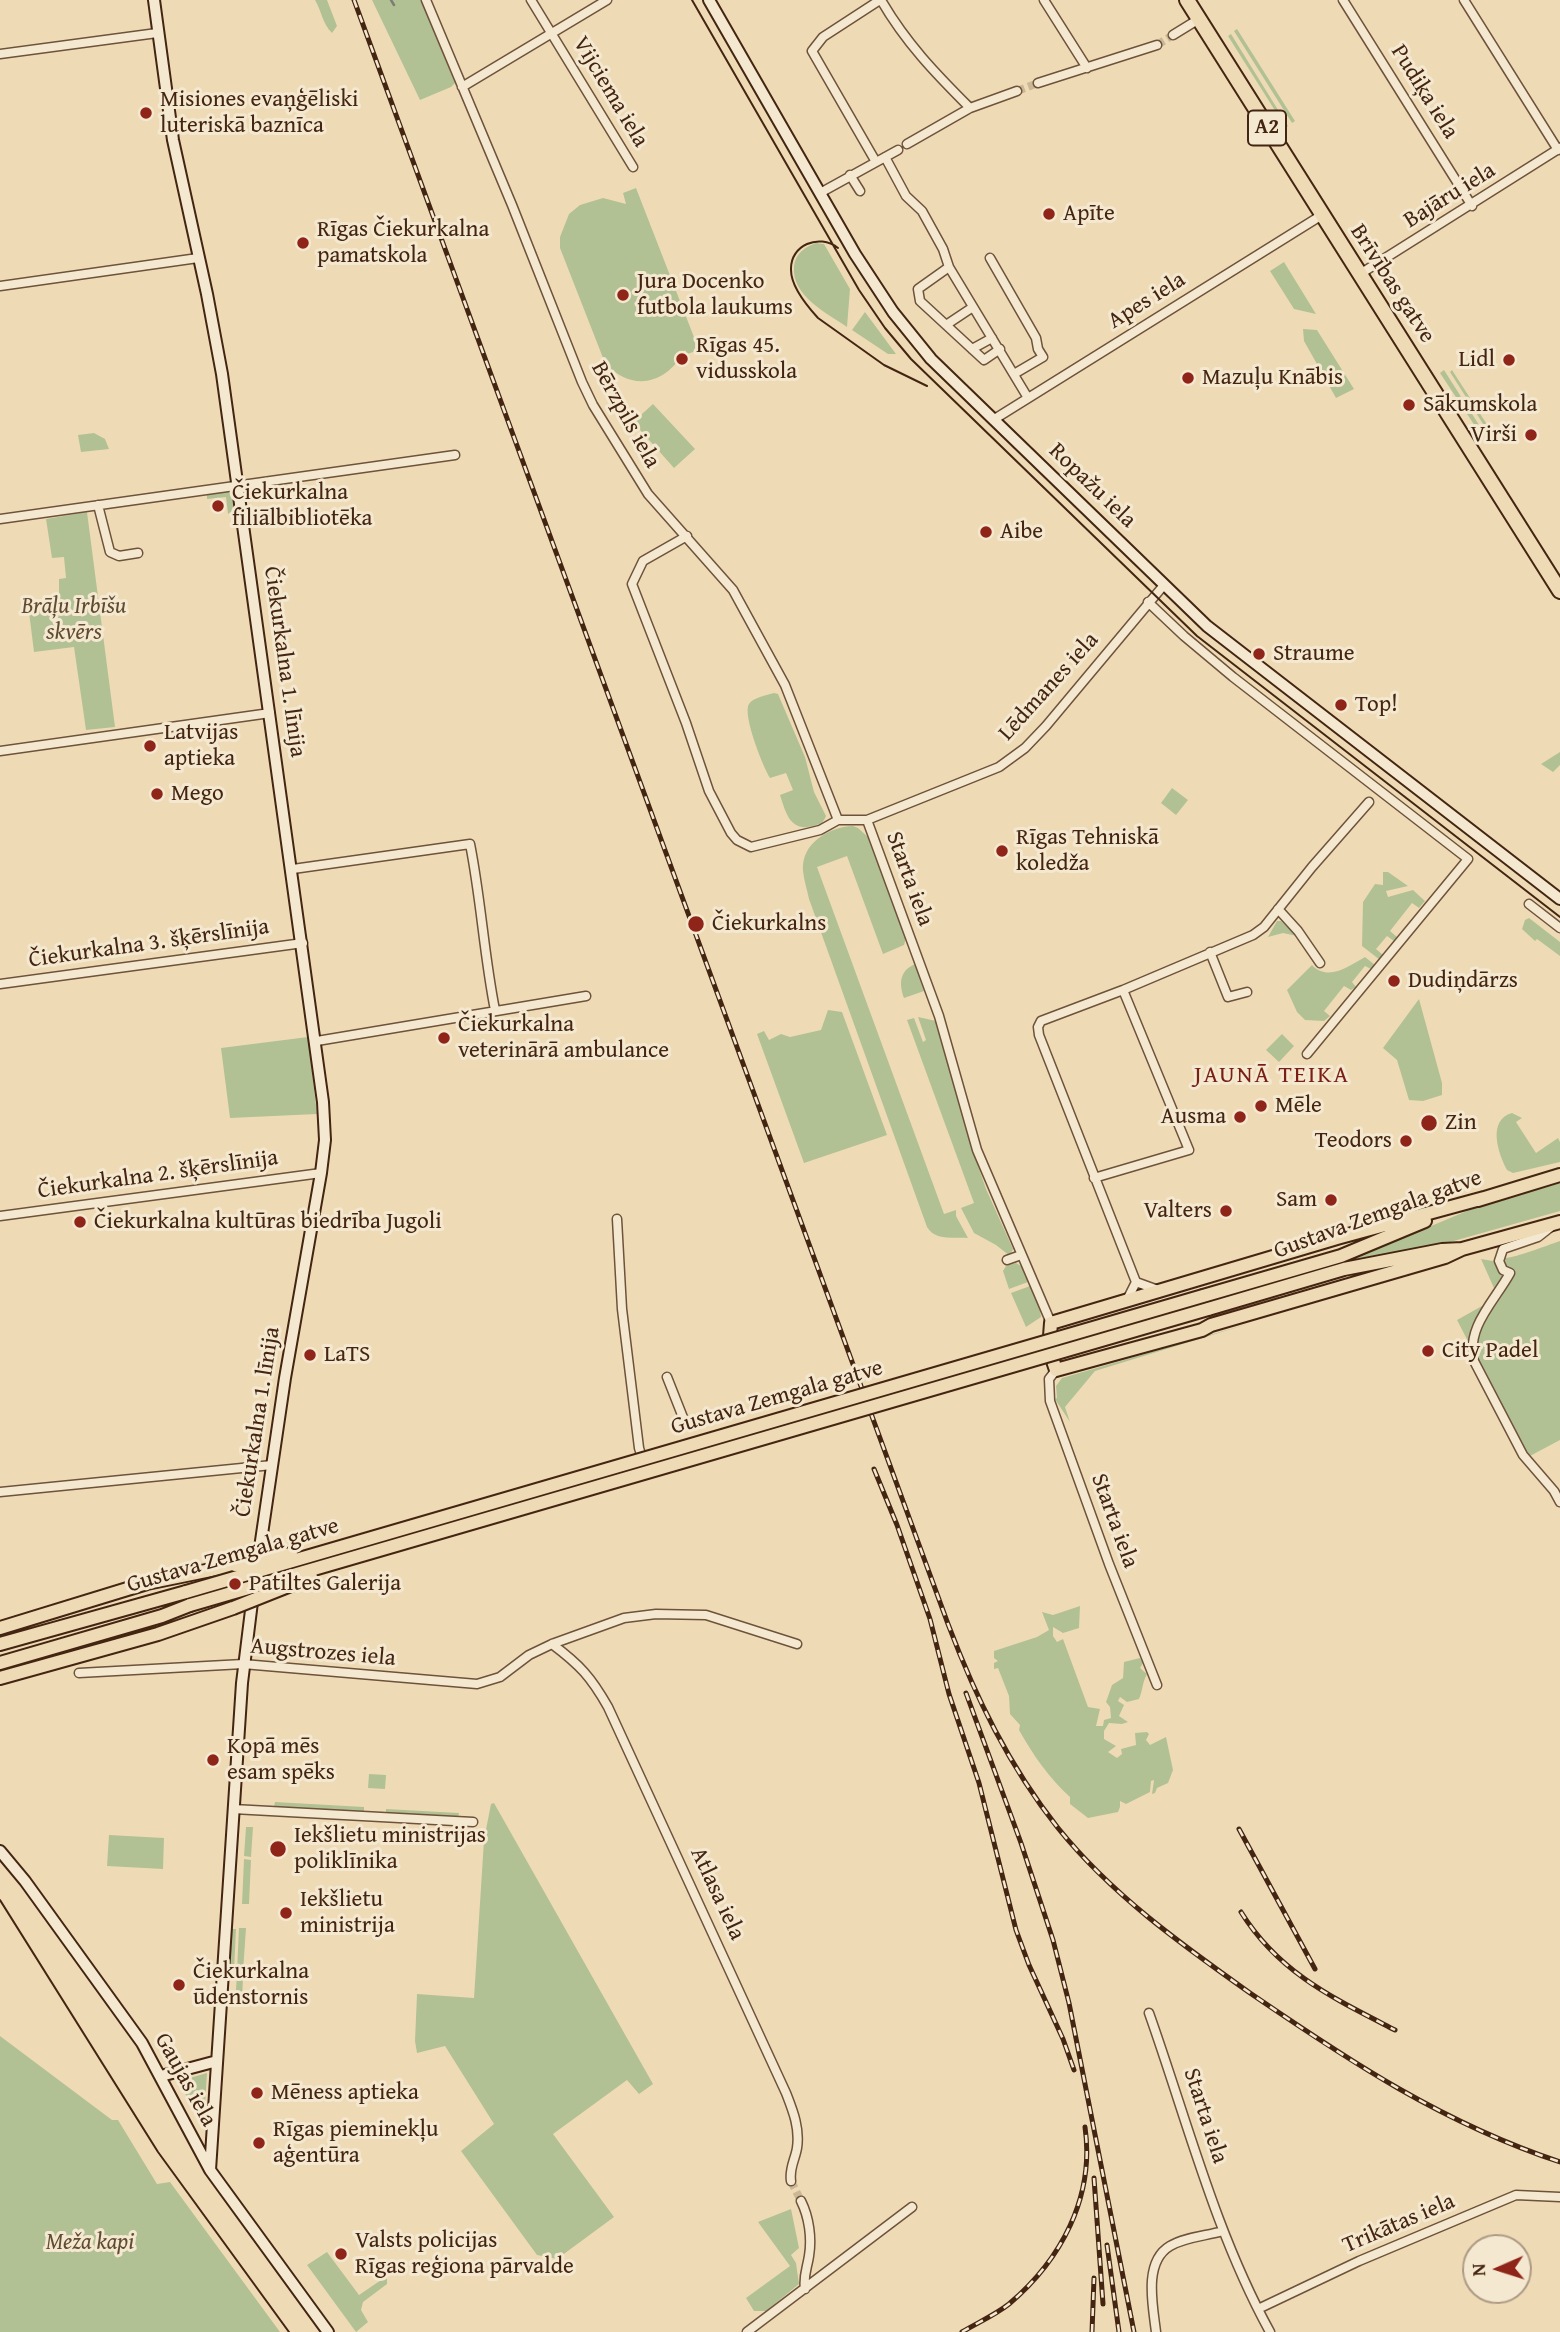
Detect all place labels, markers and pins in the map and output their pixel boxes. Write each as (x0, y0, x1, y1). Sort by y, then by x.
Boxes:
place label: Misiones evaņģēliski luteriskā baznīca (160, 86, 359, 140)
marker: Misiones evaņģēliski luteriskā baznīca (138, 105, 154, 121)
place label: Apīte (1063, 200, 1115, 228)
marker: Apīte (1041, 206, 1057, 222)
place label: Rīgas Čiekurkalna pamatskola (317, 216, 489, 270)
marker: Rīgas Čiekurkalna pamatskola (295, 235, 311, 251)
place label: Jura Docenko futbola laukums (637, 268, 793, 322)
marker: Jura Docenko futbola laukums (615, 287, 631, 303)
place label: Rīgas 45. vidusskola (696, 332, 797, 386)
place label: Lidl (1459, 346, 1495, 374)
marker: Rīgas 45. vidusskola (674, 351, 690, 367)
marker: Lidl (1501, 352, 1517, 368)
place label: Mazuļu Knābis (1202, 364, 1343, 392)
marker: Mazuļu Knābis (1180, 370, 1196, 386)
place label: Sākumskola (1423, 391, 1537, 419)
marker: Sākumskola (1401, 397, 1417, 413)
place label: Virši (1470, 421, 1517, 449)
marker: Virši (1523, 427, 1539, 443)
place label: Čiekurkalna filiālbibliotēka (232, 479, 372, 533)
marker: Čiekurkalna filiālbibliotēka (210, 498, 226, 514)
place label: Aibe (1000, 518, 1043, 546)
marker: Aibe (978, 524, 994, 540)
place label: Straume (1273, 640, 1354, 668)
marker: Straume (1251, 646, 1267, 662)
place label: Top! (1355, 691, 1398, 719)
marker: Top! (1333, 697, 1349, 713)
place label: Latvijas aptieka (164, 719, 238, 773)
marker: Latvijas aptieka (142, 738, 158, 754)
place label: Mego (171, 780, 224, 808)
marker: Mego (149, 786, 165, 802)
place label: Rīgas Tehniskā koledža (1016, 824, 1159, 878)
marker: Rīgas Tehniskā koledža (994, 843, 1010, 859)
place label: Čiekurkalns (712, 910, 826, 938)
marker: Čiekurkalns (686, 914, 706, 934)
place label: Dudiņdārzs (1408, 967, 1518, 995)
marker: Dudiņdārzs (1386, 973, 1402, 989)
place label: Čiekurkalna veterinārā ambulance (458, 1011, 669, 1065)
marker: Čiekurkalna veterinārā ambulance (436, 1030, 452, 1046)
place label: Mēle (1275, 1092, 1322, 1120)
marker: Mēle (1253, 1098, 1269, 1114)
place label: Ausma (1161, 1103, 1226, 1131)
marker: Ausma (1232, 1109, 1248, 1125)
place label: Zin (1445, 1109, 1477, 1137)
marker: Zin (1419, 1113, 1439, 1133)
place label: Teodors (1315, 1127, 1392, 1155)
marker: Teodors (1398, 1133, 1414, 1149)
place label: Sam (1276, 1186, 1317, 1214)
marker: Sam (1323, 1192, 1339, 1208)
place label: Valters (1143, 1197, 1212, 1225)
marker: Valters (1218, 1203, 1234, 1219)
place label: Čiekurkalna kultūras biedrība Jugoli (94, 1208, 442, 1236)
marker: Čiekurkalna kultūras biedrība Jugoli (72, 1214, 88, 1230)
place label: City Padel (1442, 1337, 1538, 1365)
place label: LaTS (324, 1341, 370, 1369)
marker: City Padel (1420, 1343, 1436, 1359)
marker: LaTS (302, 1347, 318, 1363)
place label: Patiltes Galerija (249, 1570, 401, 1598)
marker: Patiltes Galerija (227, 1576, 243, 1592)
place label: Kopā mēs esam spēks (227, 1733, 335, 1787)
marker: Kopā mēs esam spēks (205, 1752, 221, 1768)
place label: Iekšlietu ministrijas poliklīnika (294, 1822, 486, 1876)
marker: Iekšlietu ministrijas poliklīnika (268, 1839, 288, 1859)
place label: Iekšlietu ministrija (300, 1886, 395, 1940)
marker: Iekšlietu ministrija (278, 1905, 294, 1921)
place label: Čiekurkalna ūdenstornis (193, 1958, 309, 2012)
marker: Čiekurkalna ūdenstornis (171, 1977, 187, 1993)
place label: Mēness aptieka (271, 2079, 419, 2107)
marker: Mēness aptieka (249, 2085, 265, 2101)
place label: Rīgas pieminekļu aģentūra (273, 2116, 438, 2170)
marker: Rīgas pieminekļu aģentūra (251, 2135, 267, 2151)
place label: Valsts policijas Rīgas reģiona pārvalde (355, 2227, 574, 2281)
marker: Valsts policijas Rīgas reģiona pārvalde (333, 2246, 349, 2262)

